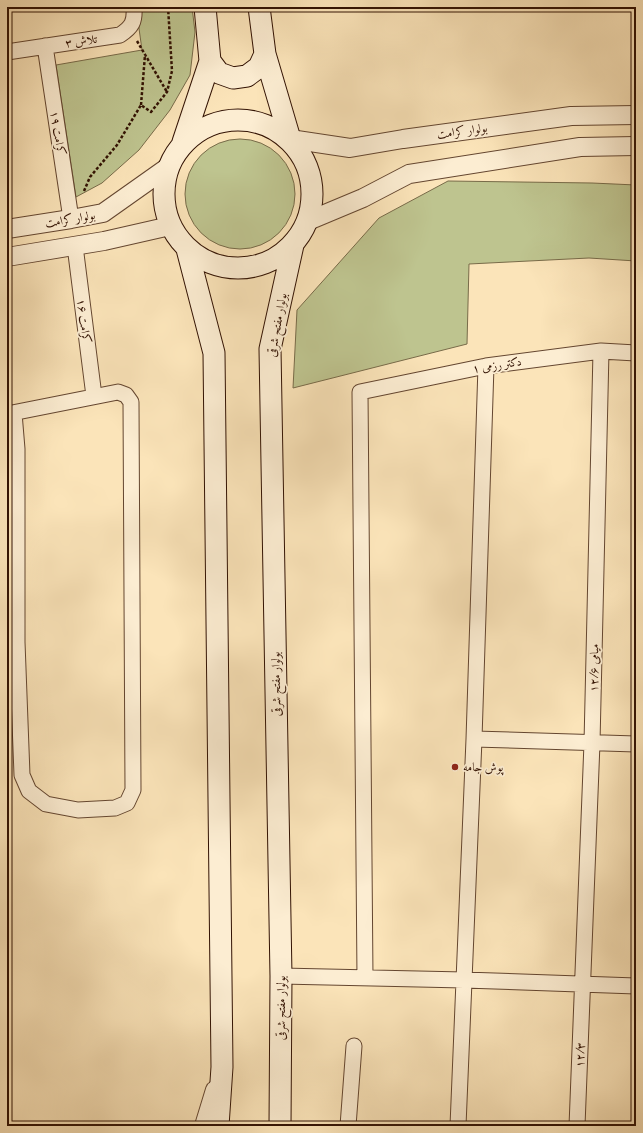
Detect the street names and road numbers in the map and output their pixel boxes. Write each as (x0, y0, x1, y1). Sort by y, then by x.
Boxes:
street label: تلاش ۳ (64, 32, 99, 51)
street label: کرامت ۱۹ (47, 110, 68, 156)
street label: بولوار کرامت (436, 121, 488, 142)
street label: بولوار کرامت (44, 208, 96, 231)
street label: بولوار مفتح شرقی (265, 292, 293, 359)
street label: کرامت ۱۶ (73, 298, 94, 344)
street label: دکتر رزمی ۱ (471, 354, 523, 377)
street label: میامی ۱۲/۶ (587, 644, 602, 692)
street label: بولوار مفتح شرقی (268, 652, 288, 716)
street label: بولوار مفتح شرقی (274, 976, 292, 1040)
street label: ۱۲/۳ (573, 1042, 588, 1068)

